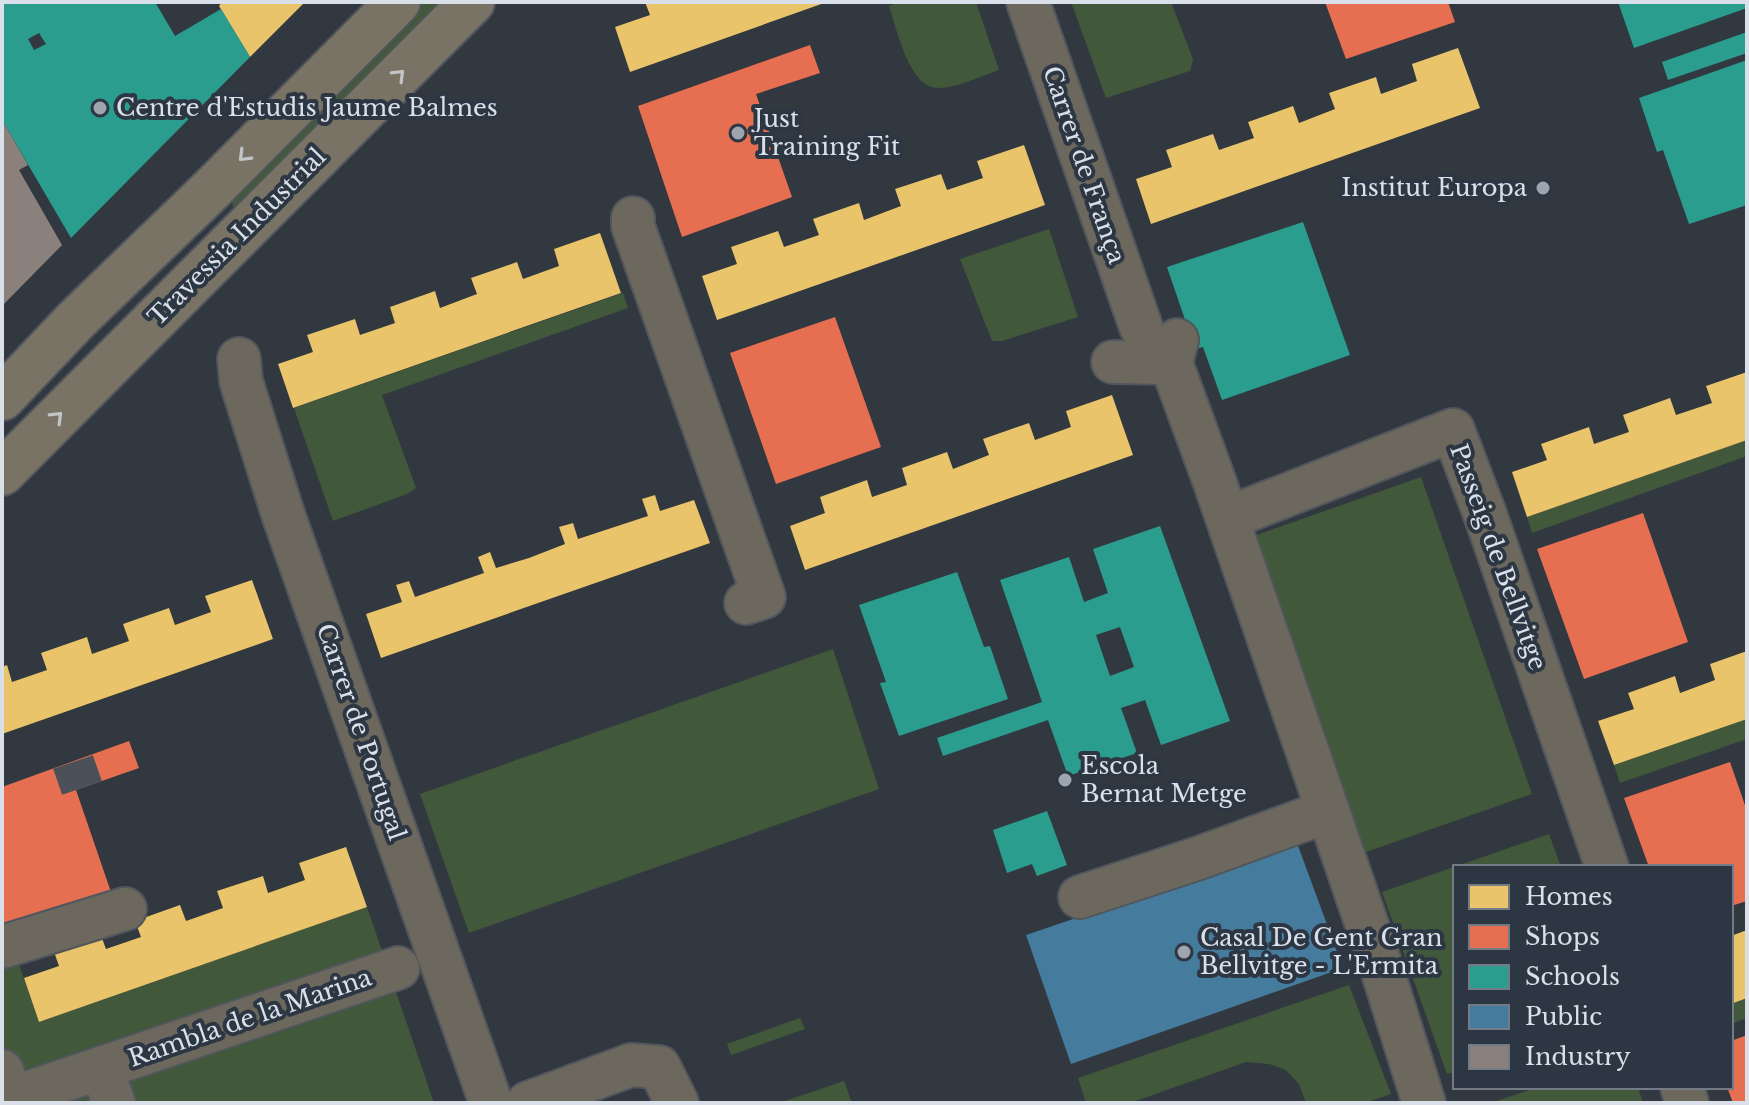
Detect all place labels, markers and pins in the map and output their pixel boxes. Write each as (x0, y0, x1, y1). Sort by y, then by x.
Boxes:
place label: Centre d'Estudis Jaume Balmes (116, 93, 498, 122)
marker: Centre d'Estudis Jaume Balmes (91, 99, 109, 117)
place label: Just Training Fit (751, 104, 900, 161)
marker: Just Training Fit (729, 124, 747, 142)
place label: Institut Europa (1341, 173, 1528, 202)
marker: Institut Europa (1534, 179, 1552, 197)
place label: Escola Bernat Metge (1081, 751, 1247, 808)
marker: Escola Bernat Metge (1056, 771, 1074, 789)
place label: Casal De Gent Gran Bellvitge - L'Ermita (1200, 923, 1443, 980)
marker: Casal De Gent Gran Bellvitge - L'Ermita (1175, 943, 1193, 961)

